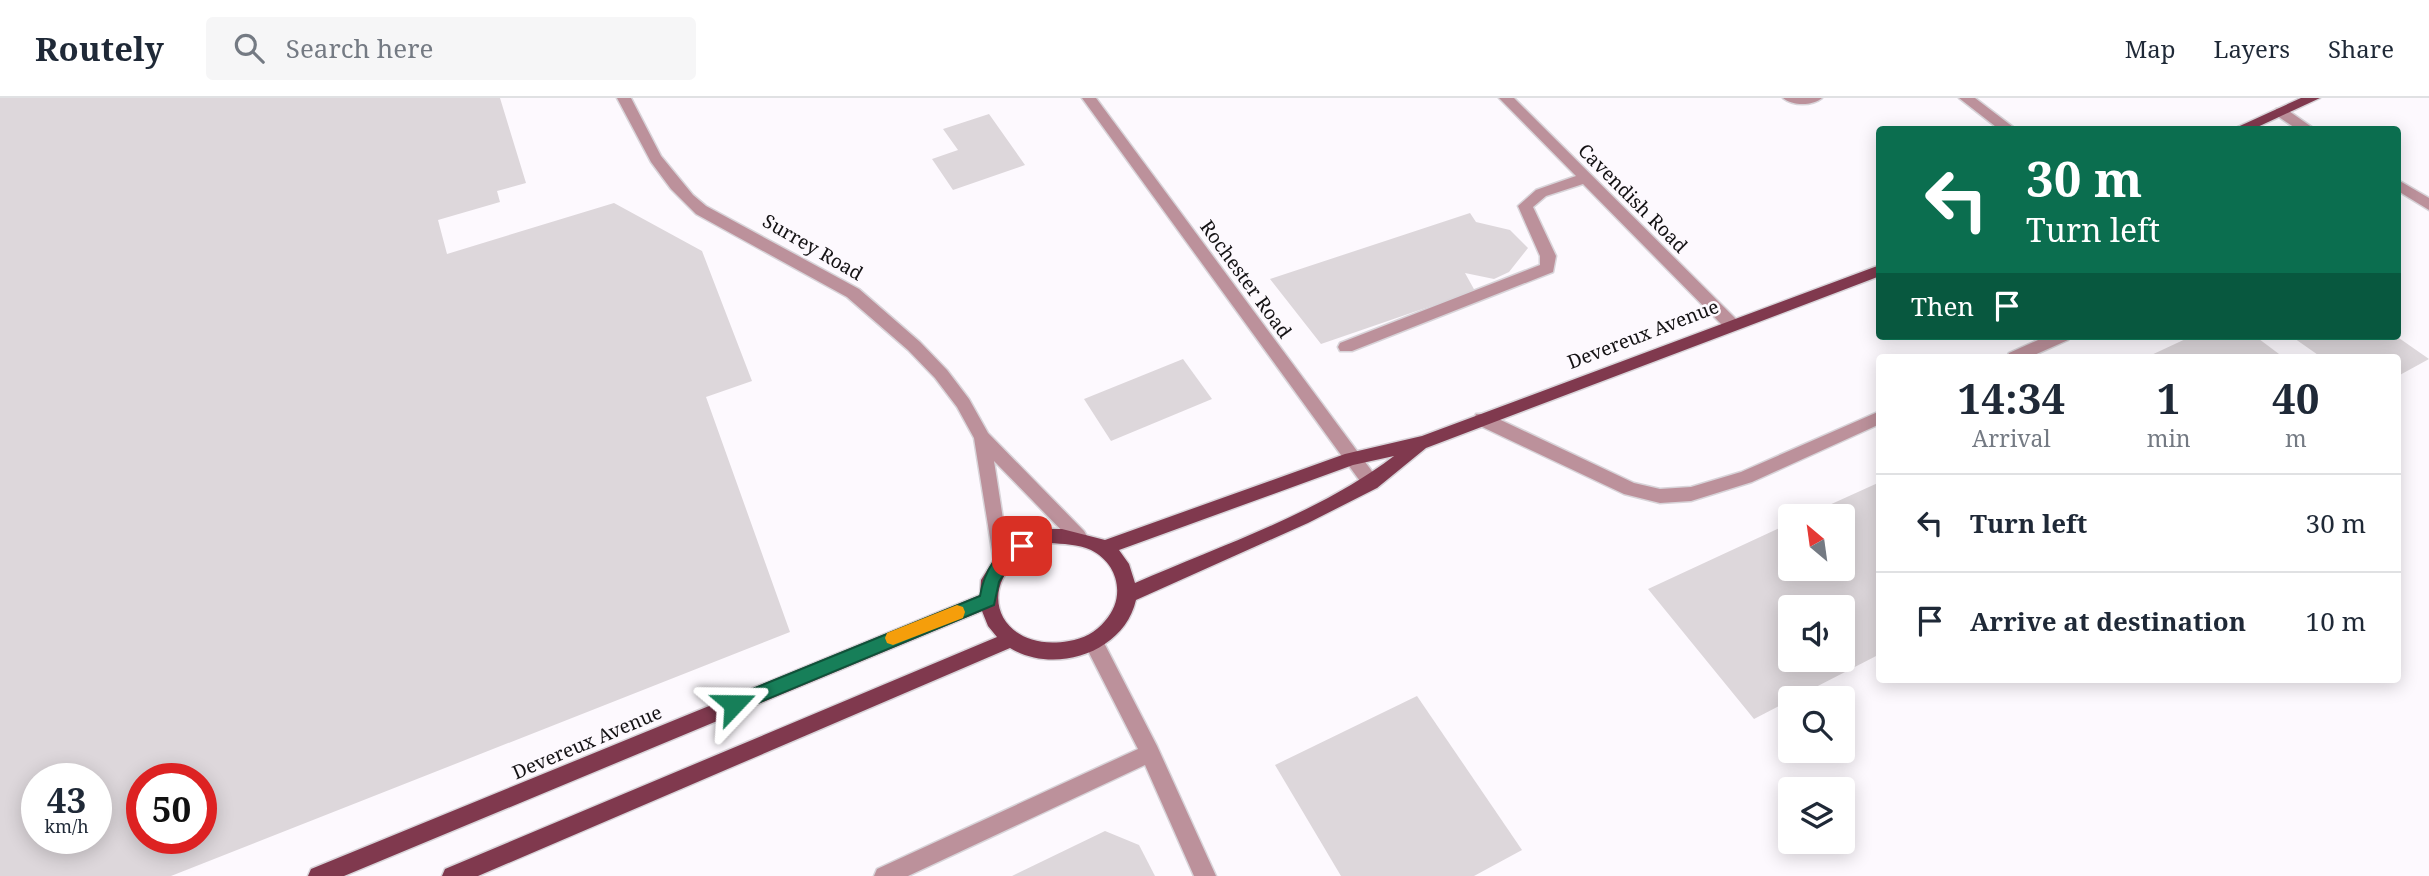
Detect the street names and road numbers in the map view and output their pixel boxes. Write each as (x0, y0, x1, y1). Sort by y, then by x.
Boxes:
street label: Cavendish Road (1573, 138, 1694, 259)
street label: Surrey Road (758, 208, 868, 286)
street label: Rochester Road (1194, 215, 1298, 344)
street label: Devereux Avenue (1564, 293, 1722, 375)
street label: Devereux Avenue (508, 699, 666, 785)

